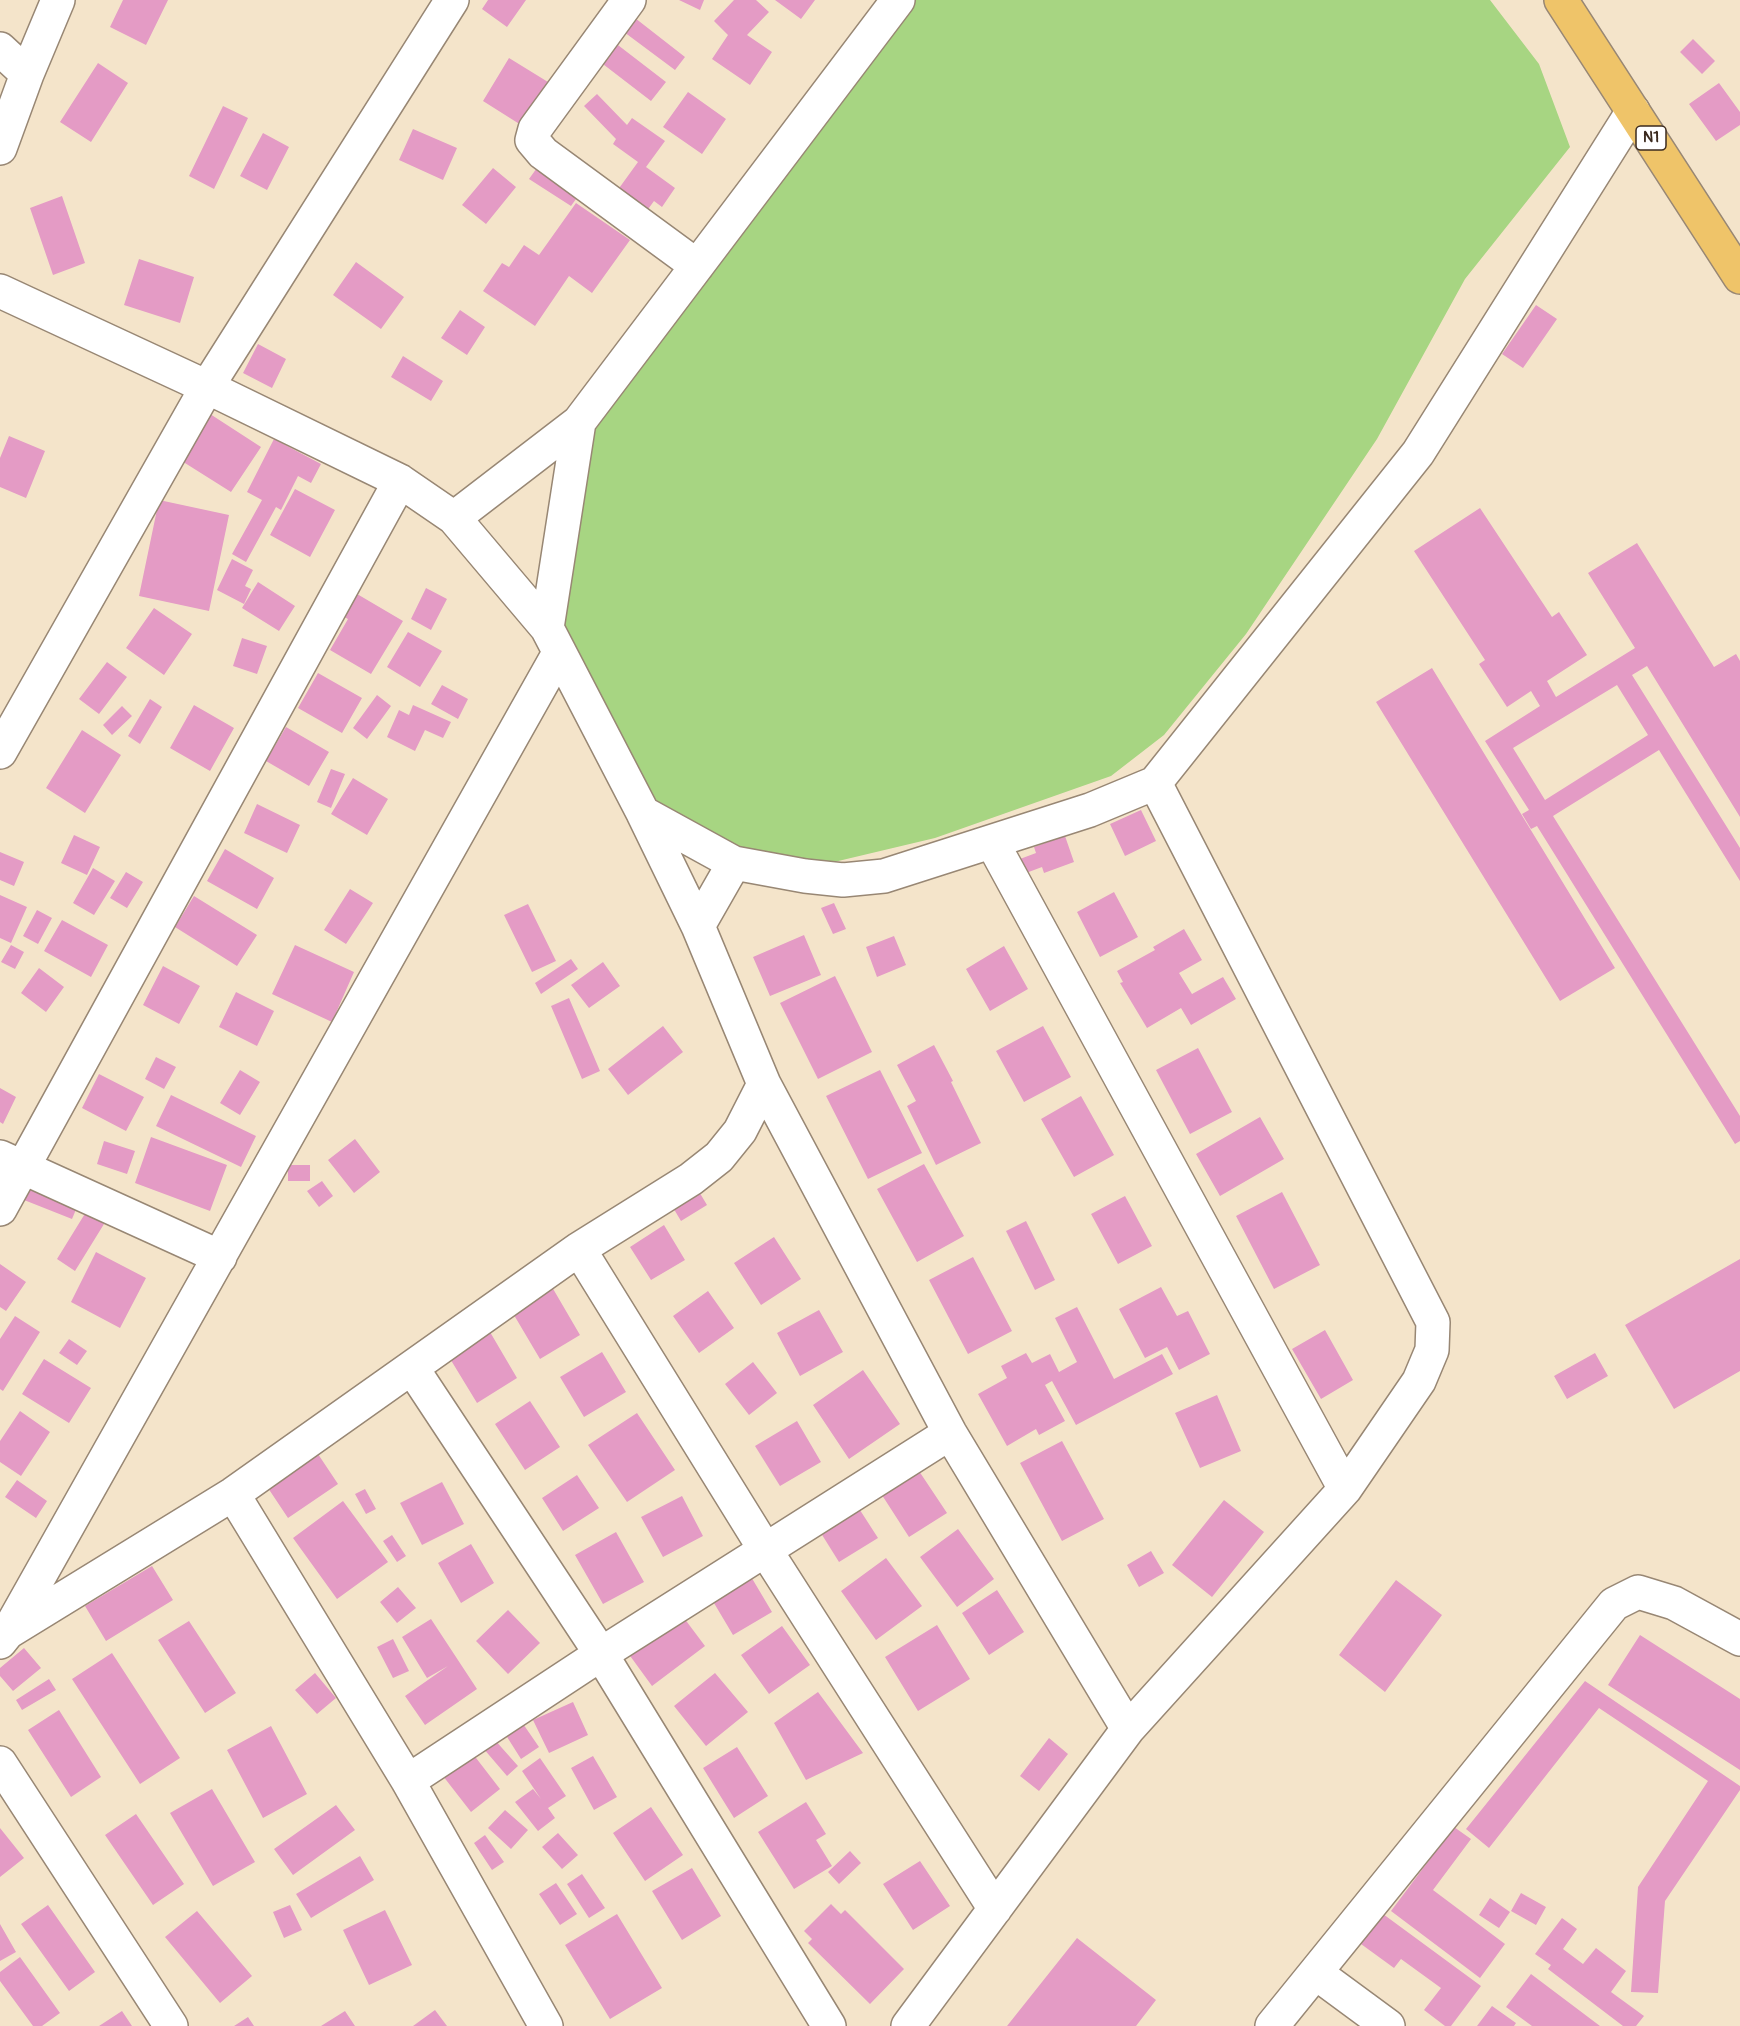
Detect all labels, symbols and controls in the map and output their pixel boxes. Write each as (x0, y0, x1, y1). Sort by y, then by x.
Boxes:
road number: N1 (1636, 126, 1666, 150)

